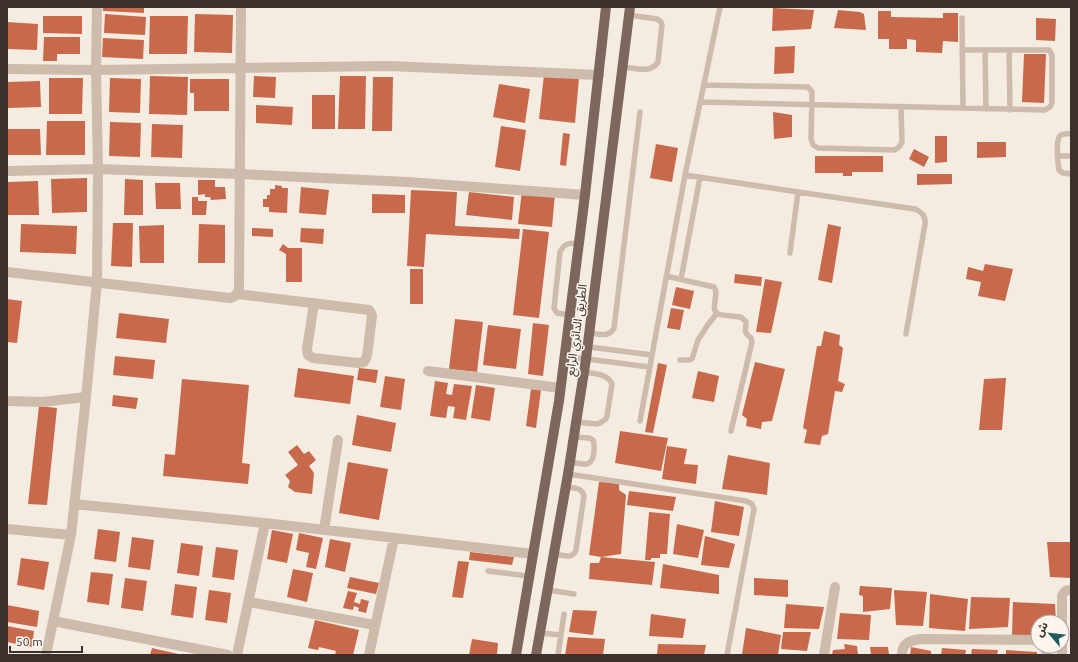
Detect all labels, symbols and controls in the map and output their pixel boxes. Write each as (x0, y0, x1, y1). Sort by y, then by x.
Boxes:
street label: الطريق الدائري الرابع (563, 283, 593, 377)
north arrow (1030, 614, 1070, 654)
text: ش (1032, 620, 1051, 639)
scale bar (10, 628, 82, 654)
text: 50 m (16, 635, 43, 648)

